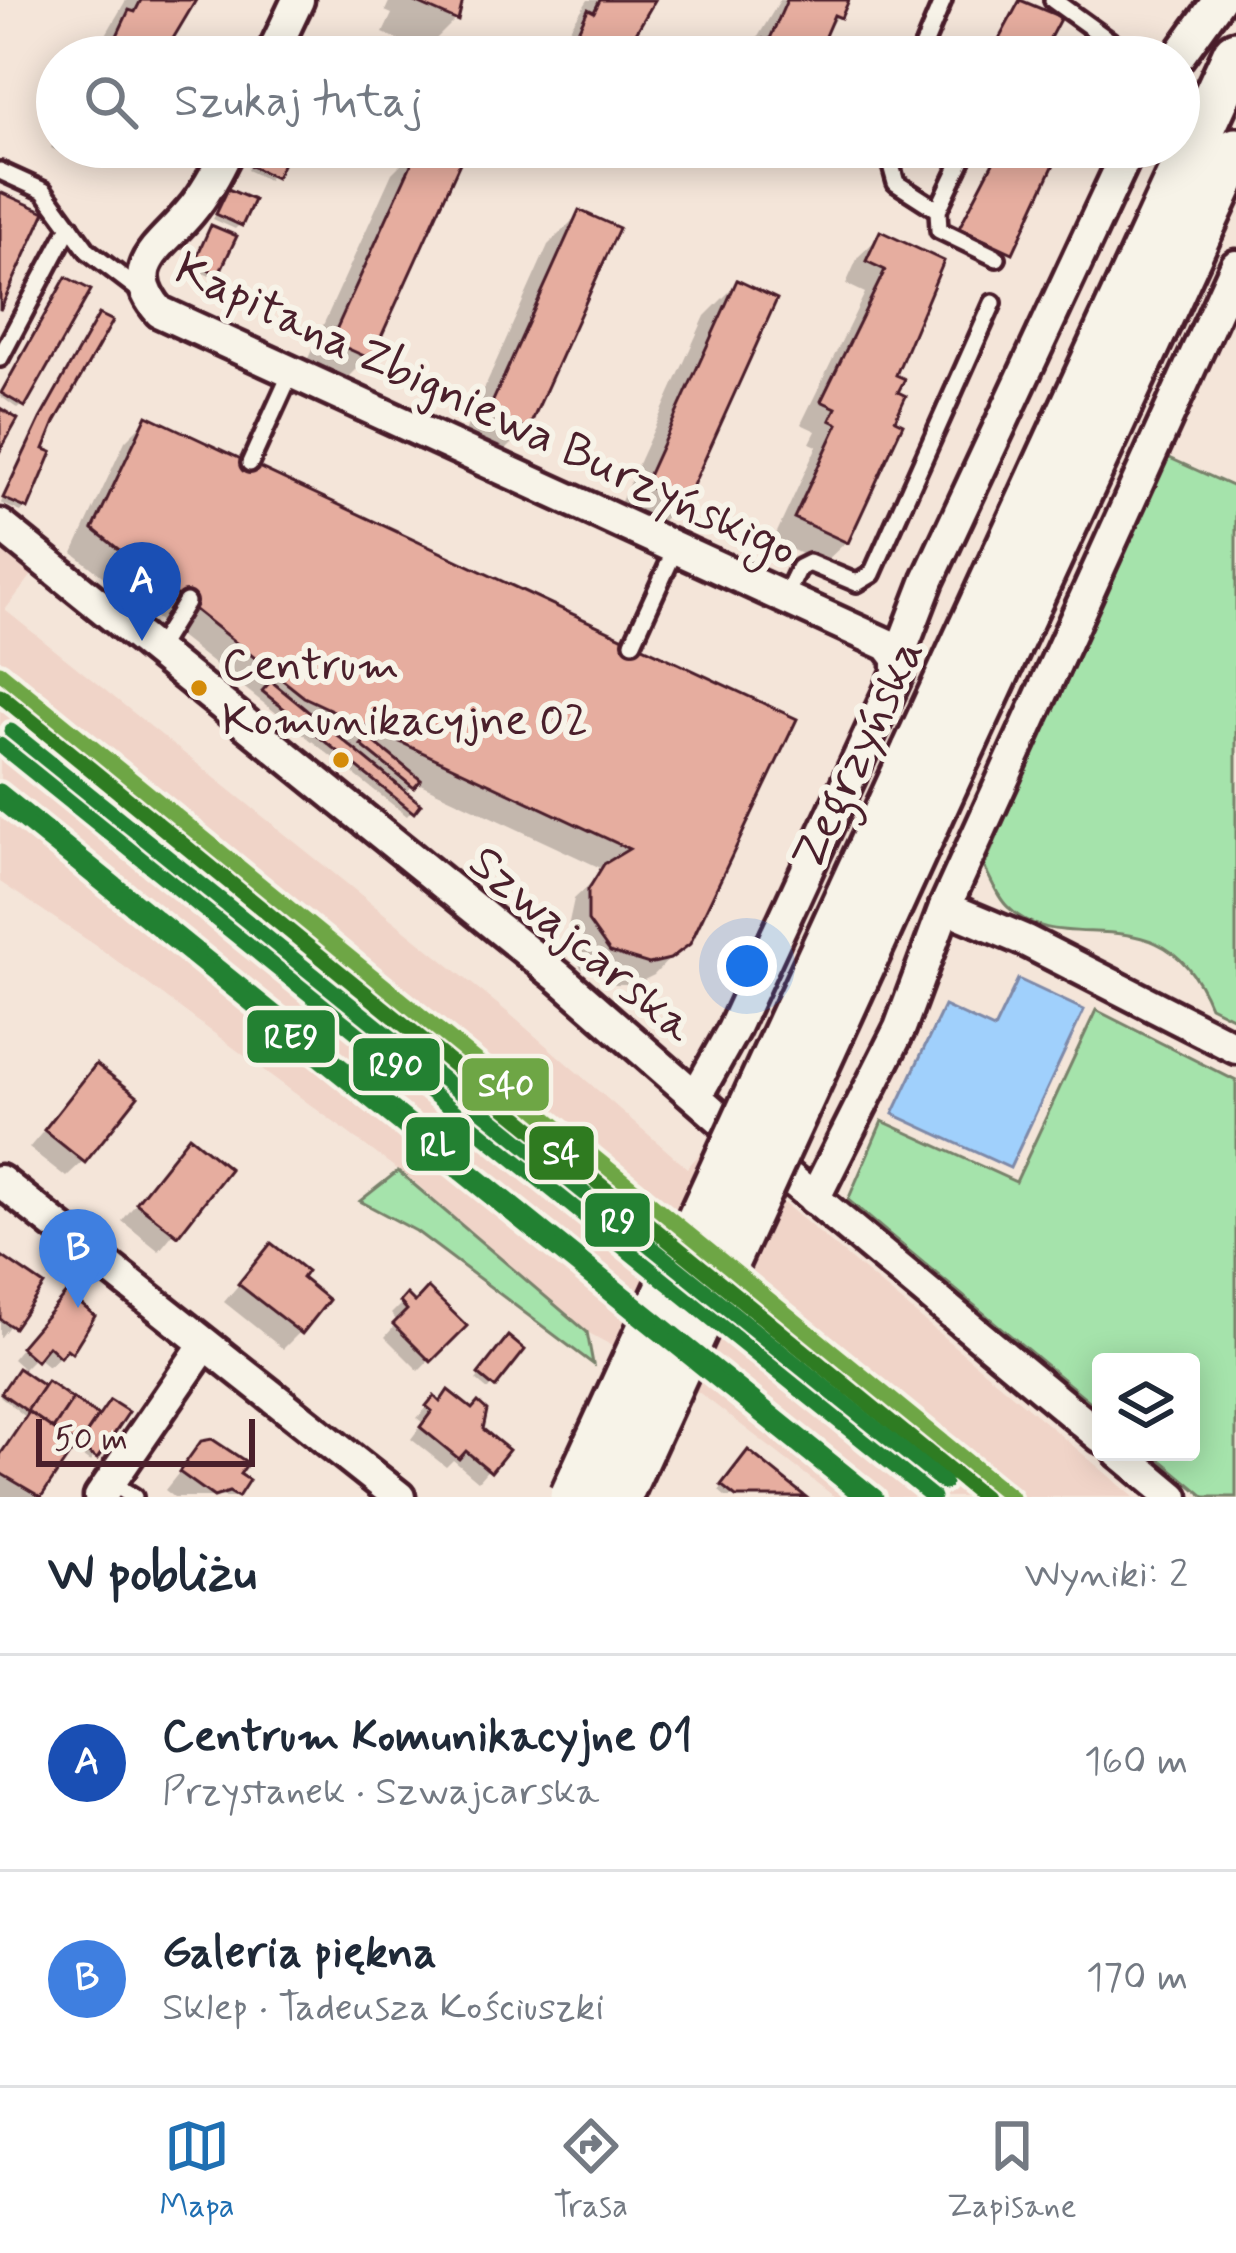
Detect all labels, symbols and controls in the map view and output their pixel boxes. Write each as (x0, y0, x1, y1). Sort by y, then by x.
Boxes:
search box (36, 36, 1200, 168)
icon: search (78, 69, 144, 135)
text: Szukaj tutaj (174, 73, 423, 132)
street label: Kapitana Zbigniewa Burzyńskigo (163, 238, 807, 585)
pin: A (103, 542, 181, 641)
street label: Zegrzyńska (777, 629, 944, 882)
place label: Centrum Komunikacyjne 02 (222, 637, 588, 751)
marker: Centrum Komunikacyjne 02 (188, 677, 210, 699)
unlabelled marker (330, 749, 352, 771)
street label: Szwajcarska (455, 832, 707, 1058)
your location (717, 936, 777, 996)
line badge: RE9 (245, 1008, 337, 1065)
text: RE9 (264, 1017, 318, 1061)
line badge: R90 (351, 1036, 442, 1093)
text: R90 (369, 1045, 423, 1089)
line badge: S40 (460, 1056, 551, 1113)
text: S40 (478, 1065, 534, 1109)
line badge: RL (404, 1115, 472, 1173)
line badge: S4 (527, 1124, 596, 1182)
text: RL (420, 1125, 456, 1169)
text: S4 (542, 1133, 580, 1177)
line badge: R9 (583, 1191, 652, 1249)
text: R9 (600, 1201, 636, 1245)
pin: B (39, 1209, 117, 1308)
map controls (1092, 1353, 1200, 1461)
button: layers (1092, 1353, 1200, 1461)
scale bar (36, 1413, 255, 1466)
text: 50 m (54, 1418, 128, 1462)
text: W pobliżu (48, 1542, 256, 1608)
text: Wyniki: 2 (1025, 1550, 1188, 1601)
text: Centrum Komunikacyjne 01 (162, 1708, 693, 1767)
text: A (74, 1737, 100, 1788)
text: 160 m (1084, 1737, 1188, 1788)
text: Przystanek · Szwajcarska (162, 1767, 599, 1818)
text: Galeria piękna (162, 1924, 437, 1983)
text: B (75, 1953, 99, 2004)
text: 170 m (1086, 1953, 1188, 2004)
text: Sklep · Tadeusza Kościuszki (162, 1983, 604, 2034)
tab: Mapa (159, 2113, 235, 2229)
tab: Trasa (554, 2113, 628, 2229)
tab: Zapisane (947, 2113, 1077, 2229)

